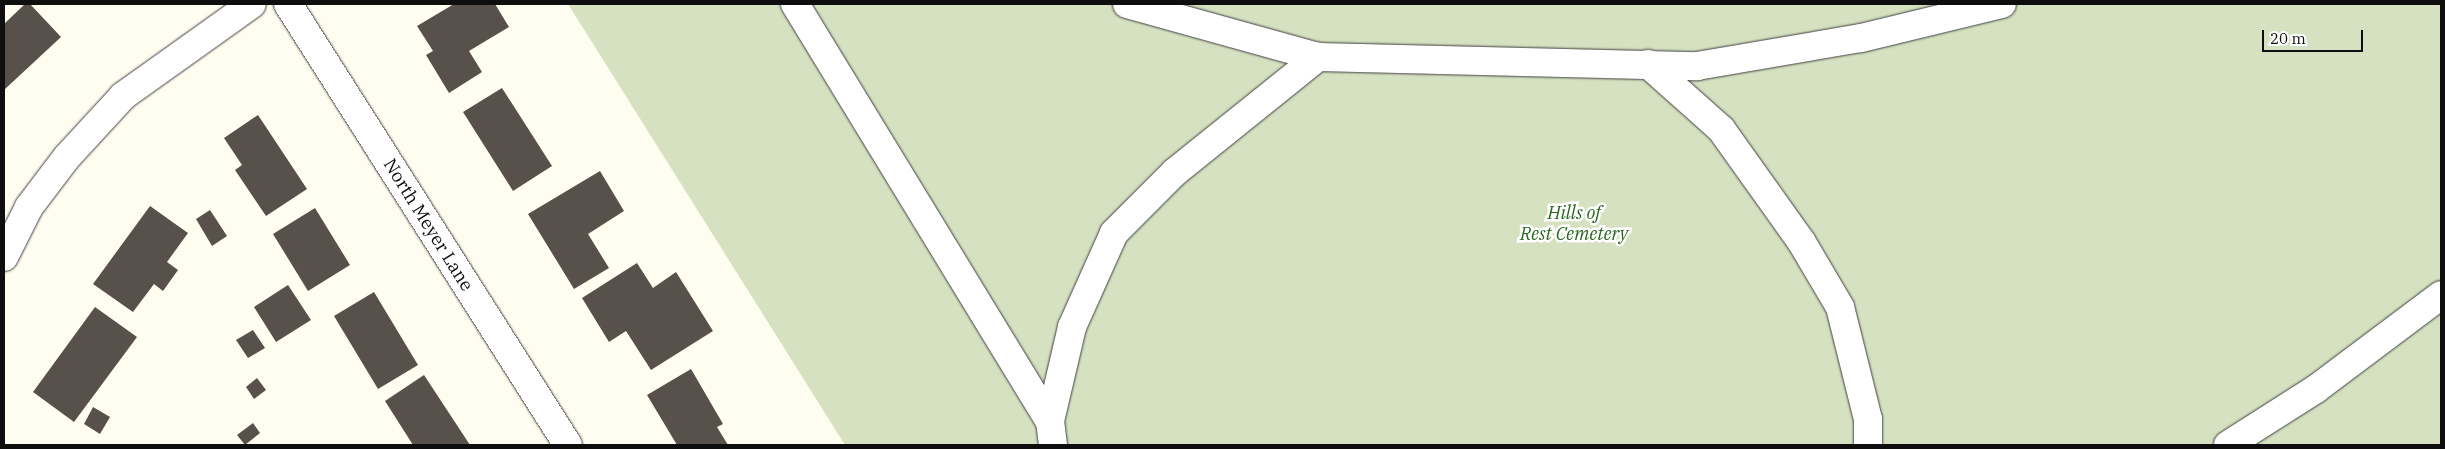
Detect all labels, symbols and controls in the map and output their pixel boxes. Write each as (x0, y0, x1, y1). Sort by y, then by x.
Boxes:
scale bar (2265, 20, 2366, 52)
text: 20 m (2270, 29, 2306, 48)
street label: North Meyer Lane (379, 155, 477, 295)
park label: Hills of Rest Cemetery (1520, 203, 1628, 245)

